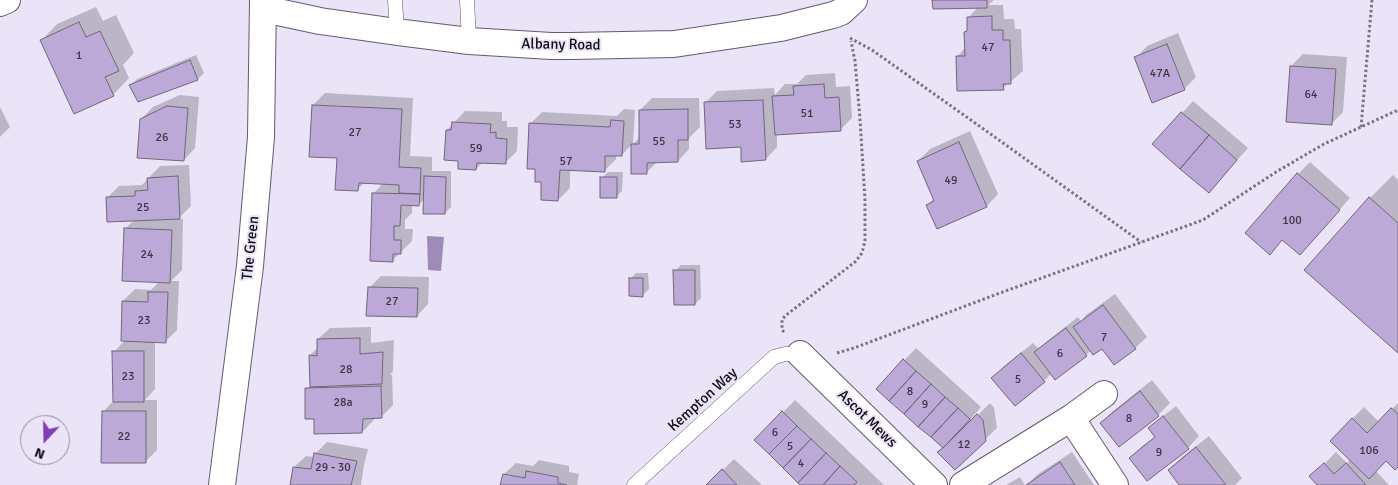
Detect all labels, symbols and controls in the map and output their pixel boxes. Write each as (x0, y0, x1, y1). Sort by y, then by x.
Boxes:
street label: Albany Road (521, 35, 601, 55)
house number: 47 (982, 41, 994, 55)
house number: 1 (76, 49, 82, 63)
house number: 47A (1150, 67, 1170, 81)
house number: 64 (1305, 88, 1317, 102)
house number: 51 (801, 107, 813, 121)
house number: 53 (729, 118, 741, 132)
house number: 27 (349, 126, 361, 140)
house number: 26 (156, 131, 168, 145)
house number: 55 (653, 135, 665, 149)
house number: 59 (470, 142, 482, 156)
house number: 57 (560, 155, 572, 169)
house number: 49 (945, 174, 957, 188)
house number: 25 (137, 201, 149, 215)
house number: 100 (1282, 214, 1302, 228)
street label: The Green (239, 215, 263, 281)
house number: 24 (141, 248, 153, 262)
house number: 27 (386, 295, 398, 309)
house number: 23 (138, 314, 150, 328)
house number: 7 (1101, 331, 1107, 345)
house number: 6 (1057, 347, 1063, 361)
house number: 28 (340, 363, 352, 377)
street label: Kempton Way (665, 364, 741, 436)
house number: 23 (122, 370, 134, 384)
house number: 5 (1015, 373, 1021, 387)
house number: 8 (907, 385, 913, 399)
street label: Ascot Mews (833, 386, 901, 452)
house number: 28a (333, 396, 353, 410)
house number: 9 (922, 398, 928, 412)
house number: 8 (1126, 412, 1132, 426)
north arrow (20, 415, 70, 465)
house number: 6 (772, 426, 778, 440)
house number: 22 (118, 430, 130, 444)
house number: 12 (958, 438, 970, 452)
house number: 5 (787, 440, 793, 454)
text: N (32, 444, 47, 463)
house number: 106 (1359, 444, 1379, 458)
house number: 9 (1156, 446, 1162, 460)
house number: 4 (798, 457, 804, 471)
house number: 29 - 30 (315, 461, 351, 475)

